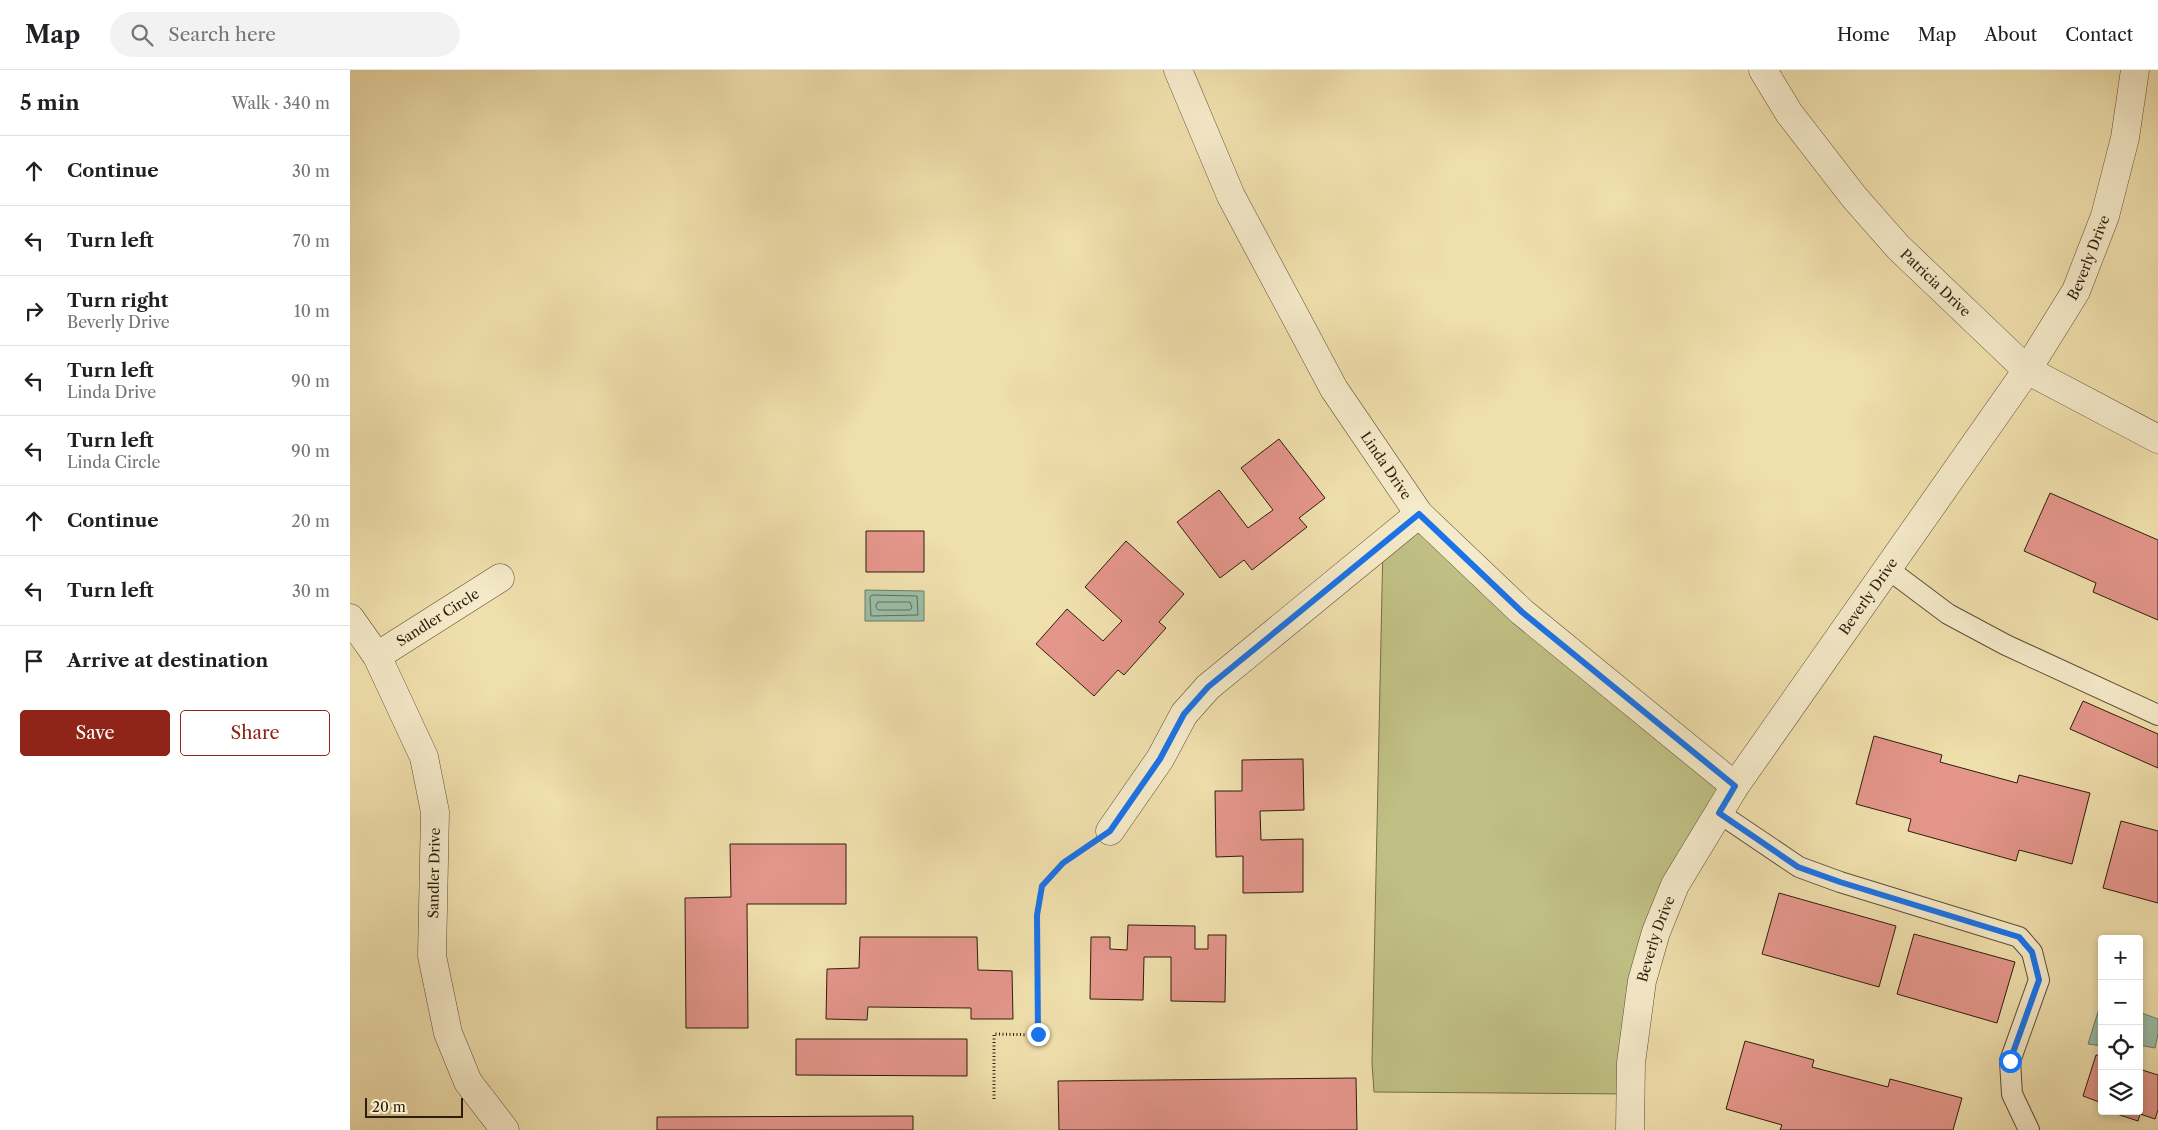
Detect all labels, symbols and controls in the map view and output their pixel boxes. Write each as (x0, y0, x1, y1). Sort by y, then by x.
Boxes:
search box (110, 12, 460, 57)
text: Map (25, 20, 80, 49)
icon: search (128, 21, 156, 49)
text: Search here (168, 23, 276, 46)
text: Home (1837, 24, 1890, 46)
text: Map (1918, 24, 1956, 46)
text: About (1984, 24, 2037, 46)
text: Contact (2065, 24, 2133, 46)
text: 5 min (20, 90, 80, 115)
text: Walk · 340 m (231, 93, 330, 113)
icon: ahead (20, 157, 48, 185)
text: Continue (67, 159, 159, 182)
text: 30 m (292, 161, 330, 181)
street label: Beverly Drive (2063, 212, 2114, 304)
icon: left (20, 227, 48, 255)
text: Turn left (67, 229, 154, 252)
text: 70 m (293, 231, 330, 251)
street label: Patricia Drive (1897, 245, 1975, 321)
text: Turn right (67, 289, 168, 312)
icon: right (20, 297, 48, 325)
text: 10 m (294, 301, 330, 321)
text: Beverly Drive (67, 312, 170, 332)
text: Turn left (67, 359, 154, 382)
icon: left (20, 367, 48, 395)
text: 90 m (291, 371, 330, 391)
text: Linda Drive (67, 382, 156, 402)
street label: Linda Drive (1357, 428, 1416, 503)
text: Turn left (67, 429, 154, 452)
icon: left (20, 437, 48, 465)
text: 90 m (291, 441, 330, 461)
text: Linda Circle (67, 452, 160, 472)
icon: ahead (20, 507, 48, 535)
text: Continue (67, 509, 159, 532)
text: 20 m (291, 511, 330, 531)
street label: Beverly Drive (1835, 554, 1901, 638)
icon: left (20, 577, 48, 605)
text: Turn left (67, 579, 154, 602)
text: 30 m (292, 581, 330, 601)
street label: Sandler Circle (393, 584, 483, 650)
icon: arrive (20, 647, 48, 675)
text: Arrive at destination (67, 649, 268, 672)
button: Save (20, 710, 170, 756)
button: Share (180, 710, 330, 756)
street label: Sandler Drive (424, 827, 444, 919)
street label: Beverly Drive (1633, 893, 1679, 984)
map controls (2098, 935, 2143, 1115)
button: + (2098, 935, 2143, 980)
button: − (2098, 980, 2143, 1025)
route end (1027, 1023, 1050, 1046)
button: locate (2098, 1025, 2143, 1070)
route start (1999, 1050, 2022, 1073)
button: layers (2098, 1070, 2143, 1115)
scale bar (365, 1095, 462, 1118)
text: 20 m (372, 1098, 406, 1116)

